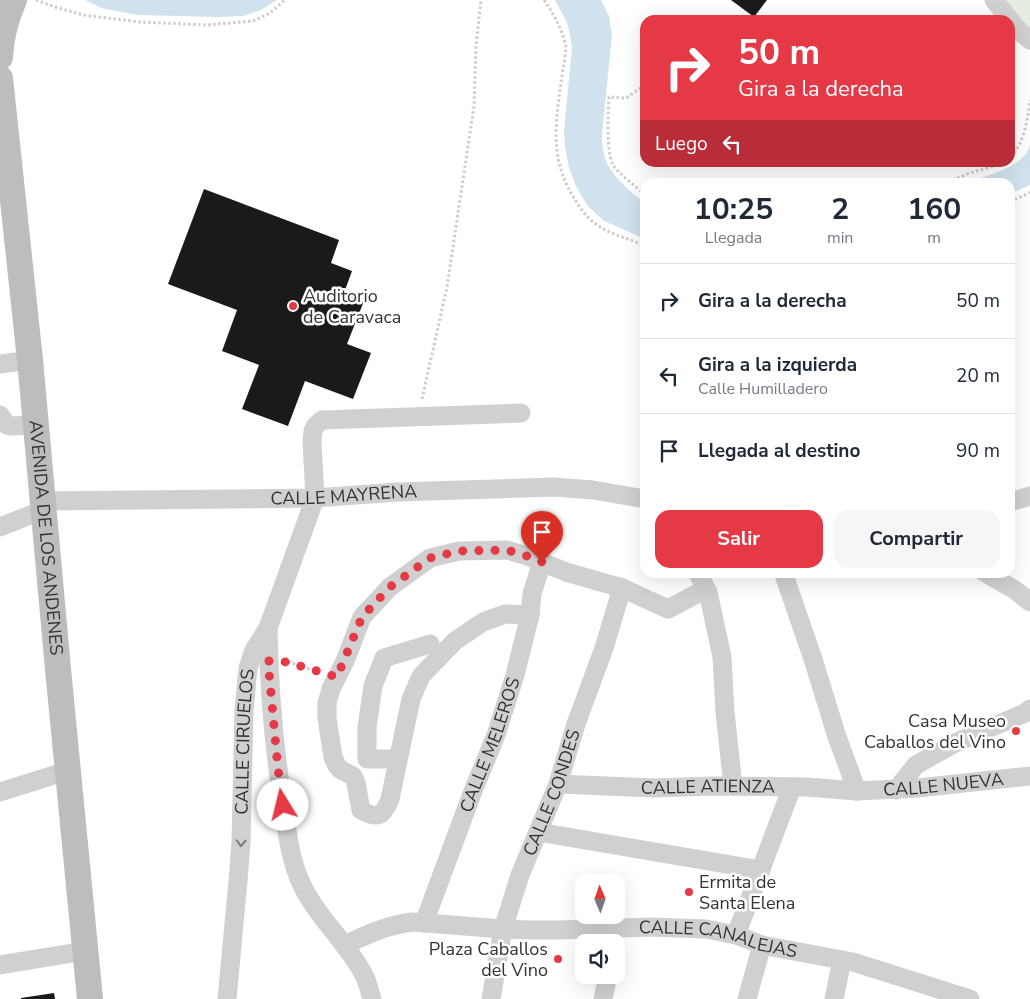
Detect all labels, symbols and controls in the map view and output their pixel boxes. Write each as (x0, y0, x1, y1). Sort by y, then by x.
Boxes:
text: 50 m (738, 29, 820, 76)
icon: right (655, 35, 720, 100)
text: Gira a la derecha (738, 74, 904, 104)
icon: left (718, 130, 746, 158)
text: Luego (655, 131, 708, 157)
text: 10:25 (694, 189, 773, 230)
text: 2 (831, 189, 849, 230)
text: 160 (907, 189, 961, 230)
text: Llegada (705, 227, 762, 249)
text: min (827, 227, 853, 249)
text: m (927, 227, 941, 249)
place label: Auditorio de Caravaca (303, 284, 401, 329)
icon: right (655, 287, 683, 315)
text: Gira a la derecha (698, 288, 847, 314)
text: 50 m (956, 288, 1000, 314)
marker: Auditorio de Caravaca (287, 300, 299, 312)
text: Gira a la izquierda (698, 352, 857, 378)
icon: left (655, 362, 683, 390)
text: 20 m (956, 363, 1000, 389)
text: Calle Humilladero (698, 378, 828, 400)
street label: AVENIDA DE LOS ANDENES (23, 419, 69, 656)
icon: arrive (655, 437, 683, 465)
text: Llegada al destino (698, 438, 860, 464)
text: 90 m (956, 438, 1000, 464)
street label: CALLE MAYRENA (270, 479, 418, 510)
button: Salir (655, 510, 823, 568)
button: Compartir (833, 510, 1000, 568)
pin (521, 511, 563, 562)
icon: arrive (528, 518, 556, 546)
street label: CALLE CIRUELOS (230, 668, 260, 815)
street label: CALLE MELEROS (454, 674, 526, 816)
place label: Casa Museo Caballos del Vino (864, 709, 1006, 754)
marker: Casa Museo Caballos del Vino (1010, 725, 1022, 737)
street label: CALLE CONDES (517, 727, 586, 860)
street label: CALLE NUEVA (883, 767, 1005, 802)
street label: CALLE ATIENZA (640, 774, 775, 800)
position arrow (256, 778, 308, 830)
one-way arrow (235, 840, 246, 848)
place label: Ermita de Santa Elena (699, 870, 795, 915)
north arrow (575, 874, 625, 924)
map controls (575, 874, 625, 984)
marker: Ermita de Santa Elena (683, 886, 695, 898)
street label: CALLE CANALEJAS (638, 915, 799, 963)
button: sound (575, 934, 625, 984)
place label: Plaza Caballos del Vino (429, 937, 548, 982)
marker: Plaza Caballos del Vino (552, 953, 564, 965)

